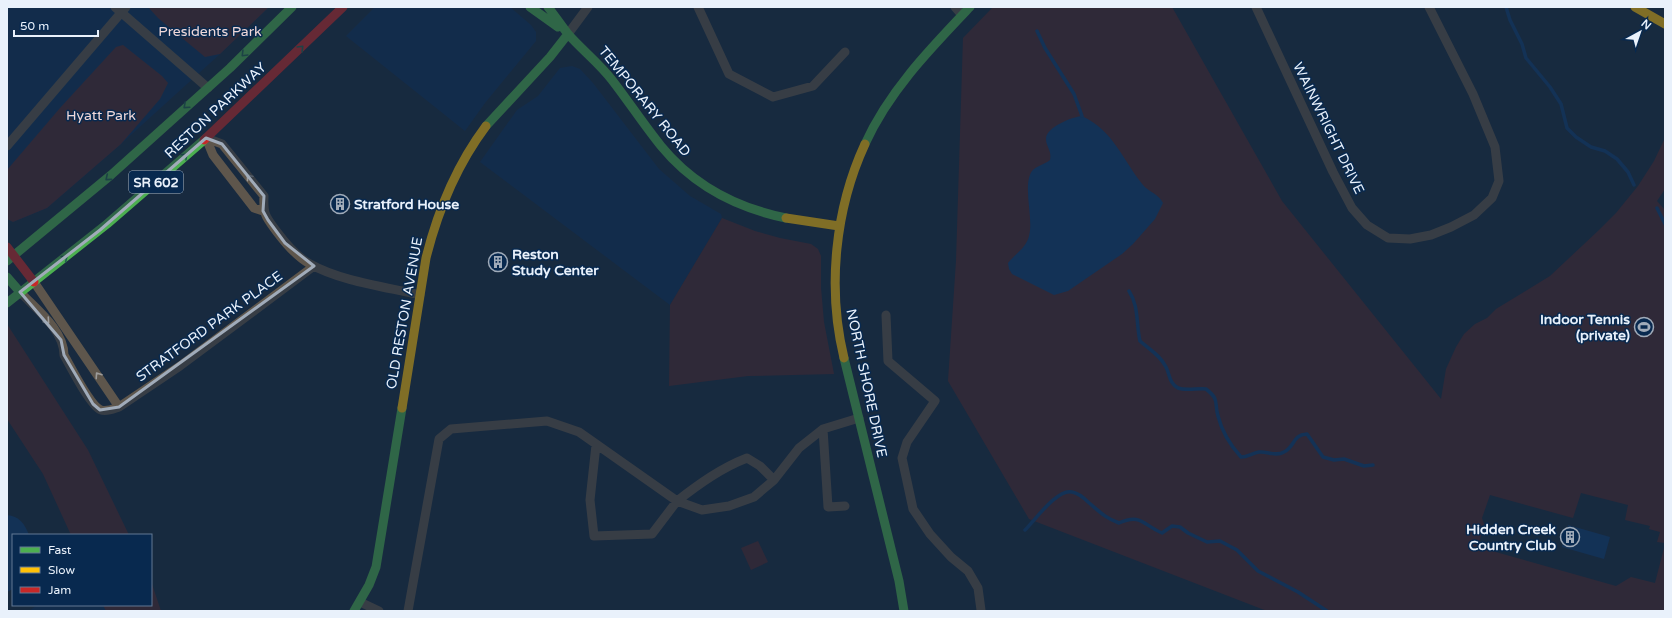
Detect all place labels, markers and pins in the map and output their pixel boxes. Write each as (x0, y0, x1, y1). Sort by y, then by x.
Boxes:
building icon: Stratford House (329, 193, 351, 215)
place label: Stratford House (354, 196, 459, 213)
place label: Reston Study Center (512, 246, 599, 279)
building icon: Reston Study Center (487, 251, 509, 273)
place label: Indoor Tennis (private) (1540, 311, 1630, 344)
sports icon: Indoor Tennis (private) (1633, 316, 1655, 338)
place label: Hidden Creek Country Club (1466, 521, 1556, 554)
building icon: Hidden Creek Country Club (1559, 526, 1581, 548)

